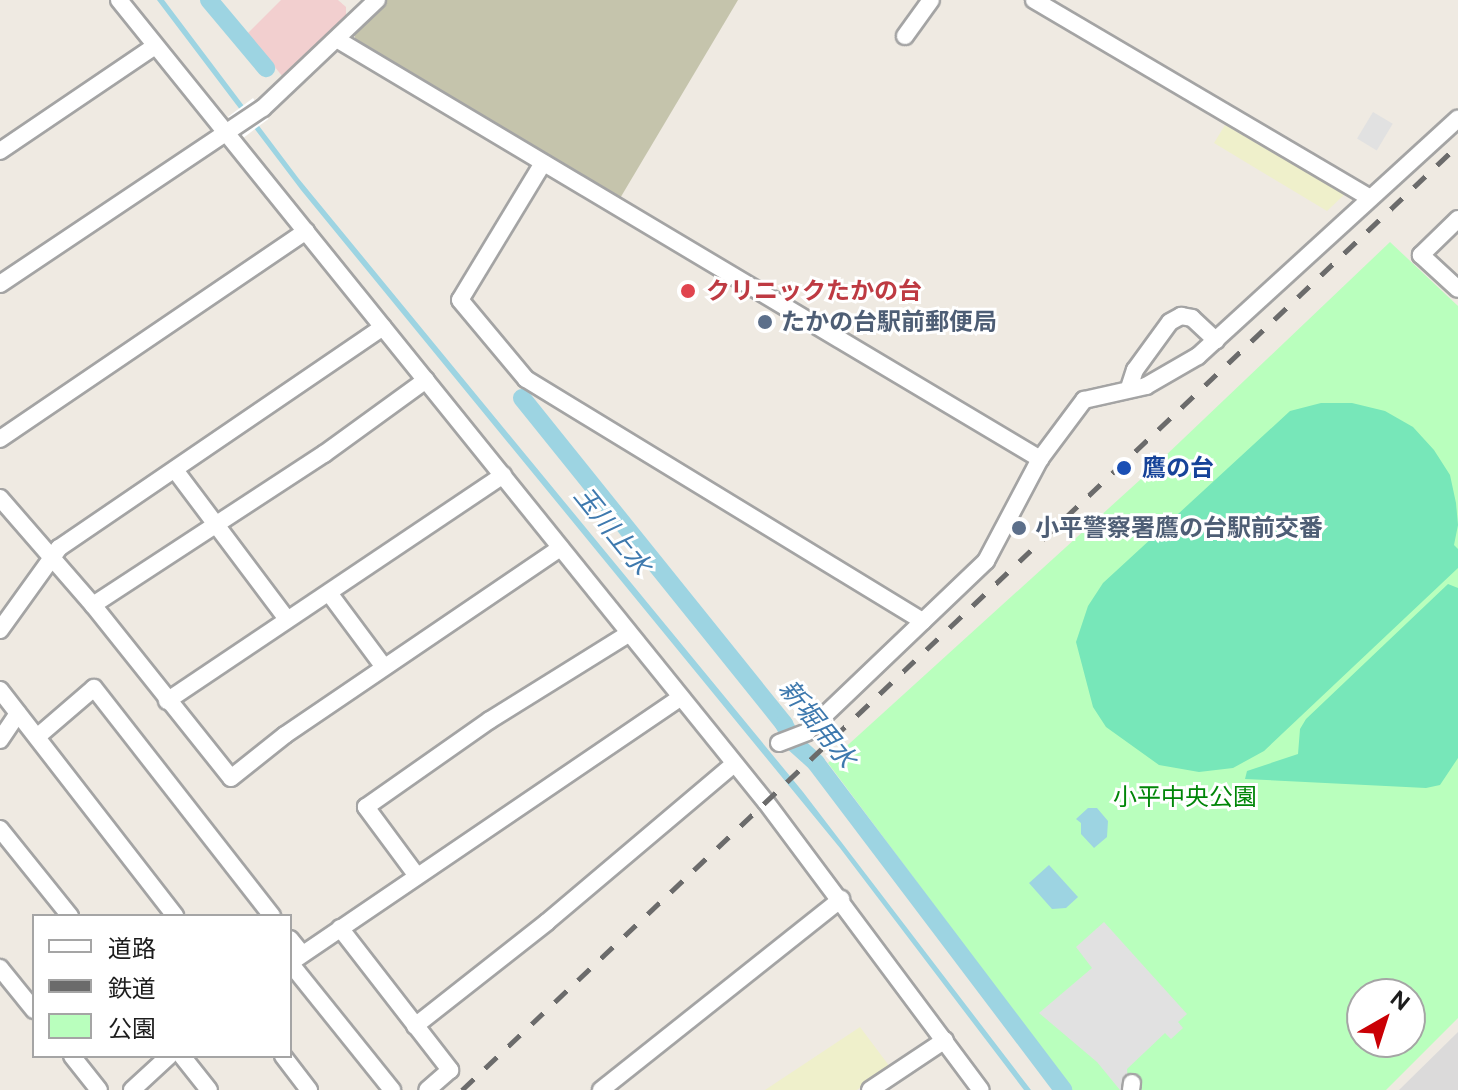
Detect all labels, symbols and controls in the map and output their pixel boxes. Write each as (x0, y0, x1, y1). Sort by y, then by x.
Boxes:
place label: クリニックたかの台 (706, 277, 922, 305)
marker: クリニックたかの台 (677, 280, 699, 302)
place label: たかの台駅前郵便局 (781, 308, 997, 336)
marker: たかの台駅前郵便局 (756, 313, 774, 331)
place label: 鷹の台 (1142, 454, 1214, 482)
marker: 鷹の台 (1113, 457, 1135, 479)
water label: 玉川上水 (567, 481, 657, 581)
place label: 小平警察署鷹の台駅前交番 (1035, 514, 1323, 542)
marker: 小平警察署鷹の台駅前交番 (1010, 519, 1028, 537)
water label: 新堀用水 (772, 674, 862, 774)
park label: 小平中央公園 (1113, 783, 1257, 811)
legend (32, 914, 292, 1058)
text: 道路 (108, 934, 156, 963)
text: 鉄道 (108, 974, 156, 1003)
north arrow (1346, 978, 1426, 1058)
text: N (1385, 985, 1415, 1016)
text: 公園 (108, 1014, 156, 1043)

